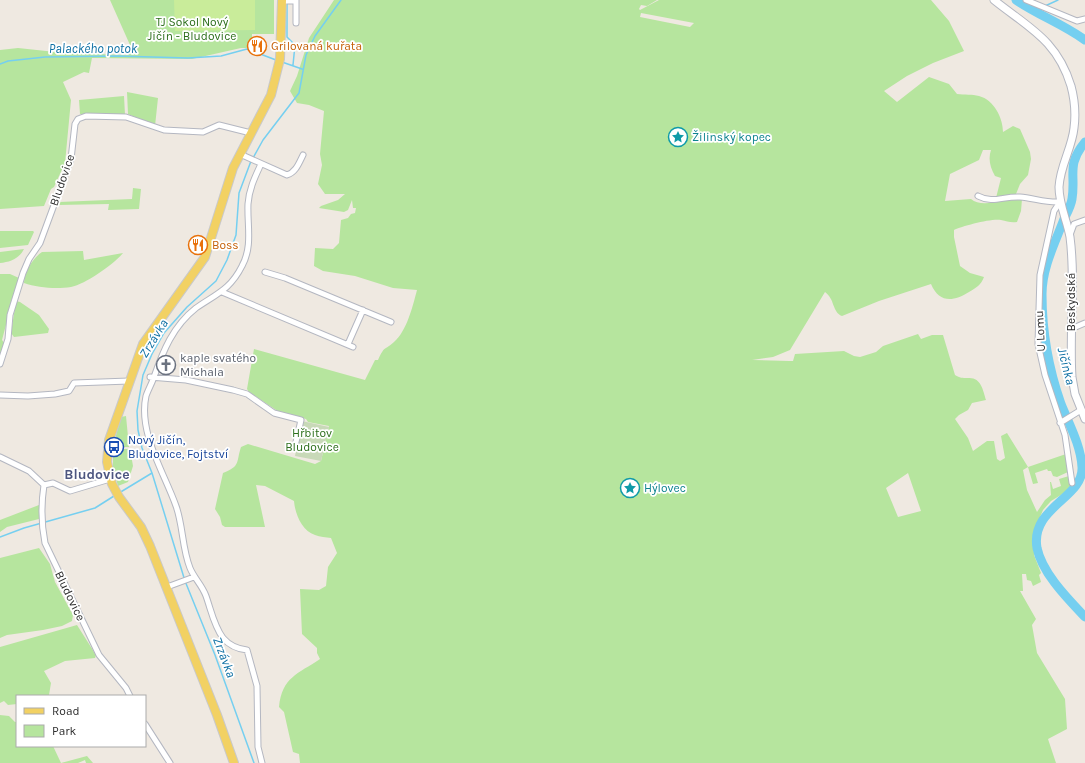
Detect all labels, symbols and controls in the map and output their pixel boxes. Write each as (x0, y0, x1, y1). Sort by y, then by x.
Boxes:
park label: TJ Sokol Nový Jičín - Bludovice (147, 15, 237, 43)
restaurant icon: Grilovaná kuřata (246, 35, 268, 57)
place label: Grilovaná kuřata (271, 39, 362, 53)
water label: Palackého potok (49, 41, 138, 56)
place icon: Žilinský kopec (667, 126, 689, 148)
place label: Žilinský kopec (692, 129, 771, 144)
street label: Bludovice (47, 152, 77, 208)
restaurant icon: Boss (187, 234, 209, 256)
place label: Boss (212, 238, 239, 252)
street label: Beskydská (1064, 273, 1078, 331)
street label: U Lomu (1032, 310, 1048, 352)
water label: Zrzávka (136, 316, 171, 360)
water label: Jičínka (1055, 346, 1078, 387)
place label: kaple svatého Michala (180, 351, 256, 379)
church icon: kaple svatého Michala (155, 354, 177, 376)
park label: Hřbitov Bludovice (285, 426, 339, 454)
place label: Nový Jičín, Bludovice, Fojtství (128, 433, 229, 461)
bus stop icon: Nový Jičín, Bludovice, Fojtství (103, 436, 125, 458)
district label: Bludovice (64, 466, 130, 483)
place icon: Hýlovec (619, 477, 641, 499)
place label: Hýlovec (644, 481, 686, 495)
street label: Bludovice (52, 569, 88, 623)
water label: Zrzávka (210, 635, 239, 680)
legend (16, 695, 146, 747)
text: Road (52, 704, 80, 718)
text: Park (52, 724, 77, 738)

